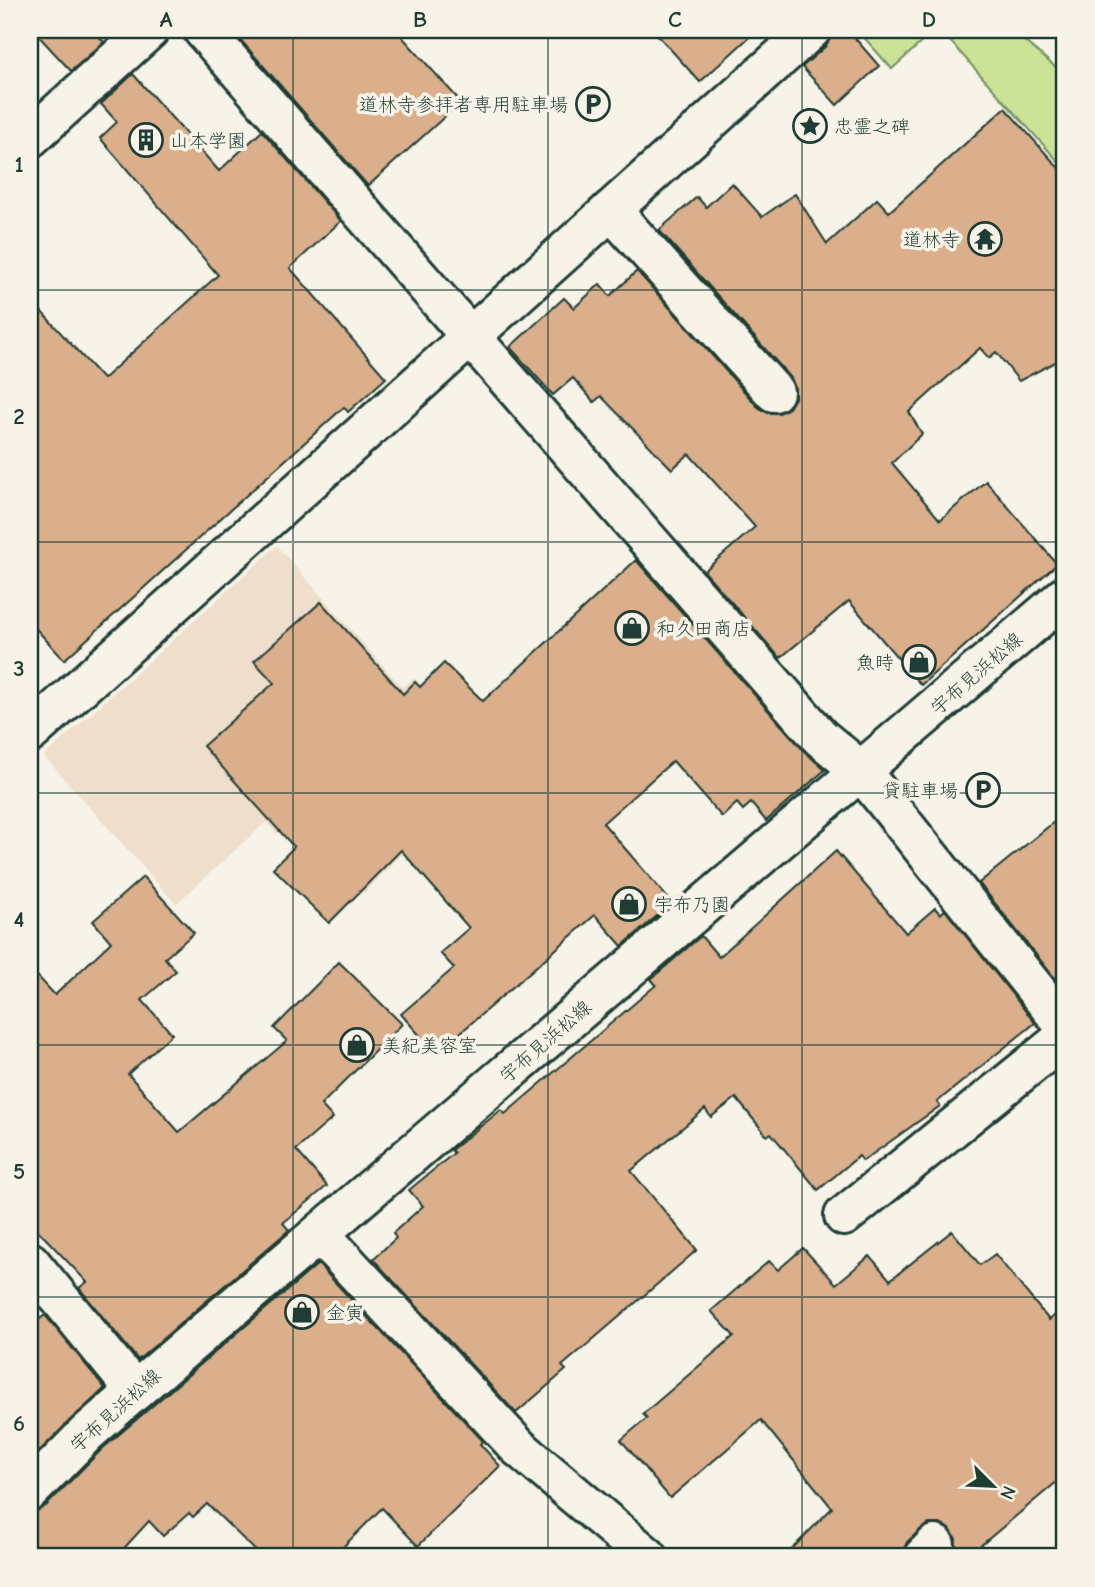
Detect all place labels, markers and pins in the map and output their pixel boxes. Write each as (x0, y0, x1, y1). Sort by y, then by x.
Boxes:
parking icon: 道林寺参拝者専用駐車場 (574, 85, 612, 123)
place label: 道林寺参拝者専用駐車場 (359, 94, 568, 116)
place icon: 忠霊之碑 (791, 107, 829, 145)
place label: 忠霊之碑 (834, 116, 910, 138)
building icon: 山本学園 (127, 121, 165, 159)
place label: 山本学園 (170, 130, 246, 152)
temple icon: 道林寺 (966, 220, 1004, 258)
place label: 道林寺 (903, 229, 960, 251)
shop icon: 和久田商店 (613, 609, 651, 647)
place label: 和久田商店 (656, 618, 751, 640)
shop icon: 魚時 (900, 643, 938, 681)
place label: 魚時 (856, 652, 894, 674)
parking icon: 貸駐車場 (964, 771, 1002, 809)
place label: 貸駐車場 (882, 780, 958, 802)
shop icon: 宇布乃園 (610, 885, 648, 923)
place label: 宇布乃園 (654, 894, 730, 916)
shop icon: 美紀美容室 (338, 1026, 376, 1064)
place label: 美紀美容室 (382, 1035, 477, 1057)
shop icon: 金寅 (283, 1293, 321, 1331)
place label: 金寅 (326, 1302, 364, 1324)

